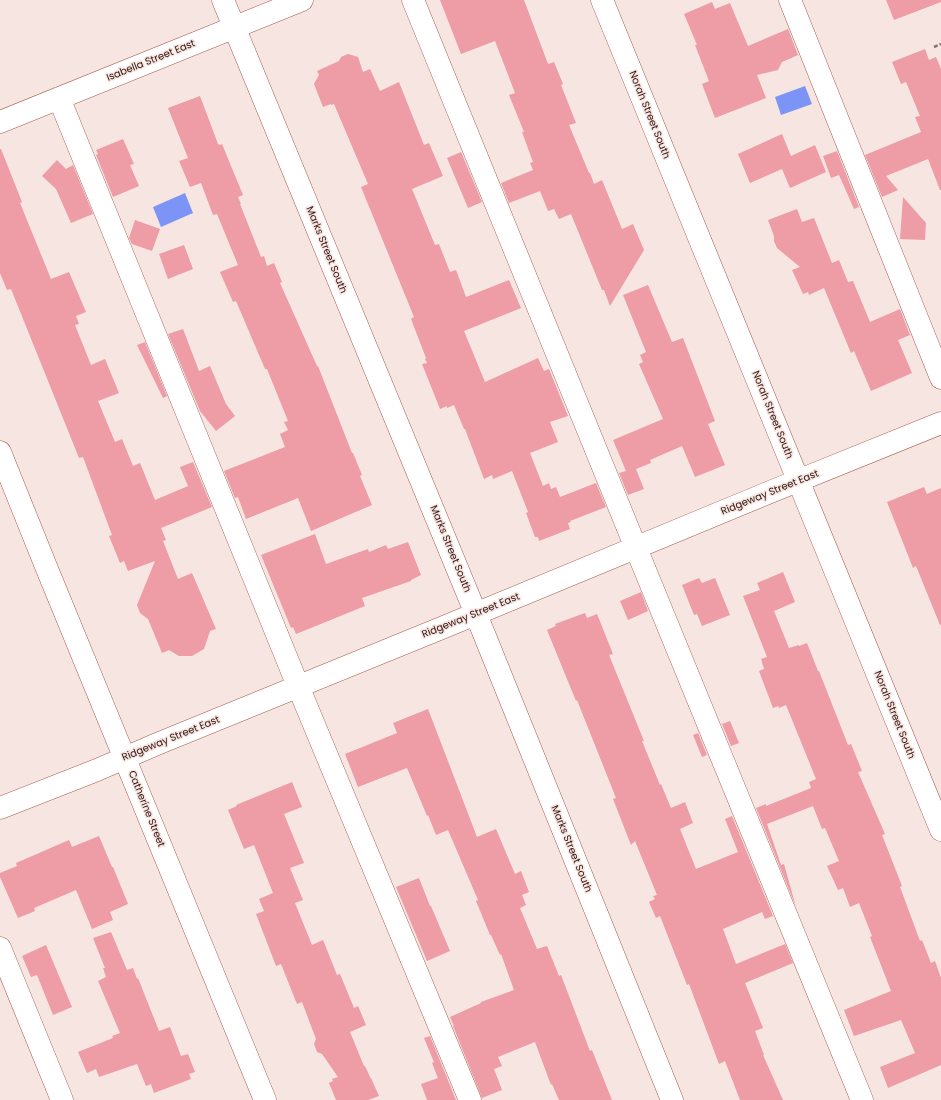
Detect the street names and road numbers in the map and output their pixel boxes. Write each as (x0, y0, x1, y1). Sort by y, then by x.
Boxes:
street label: Isabella Street East (105, 38, 197, 84)
street label: Norah Street South (626, 69, 672, 161)
street label: Marks Street South (303, 205, 349, 295)
street label: Norah Street South (749, 369, 795, 461)
street label: Ridgeway Street East (719, 468, 821, 518)
street label: Marks Street South (427, 504, 473, 594)
street label: Ridgeway Street East (420, 591, 522, 641)
street label: Norah Street South (871, 669, 917, 761)
street label: Ridgeway Street East (120, 714, 222, 764)
street label: Catherine Street (125, 769, 167, 849)
street label: Marks Street South (548, 804, 594, 894)

